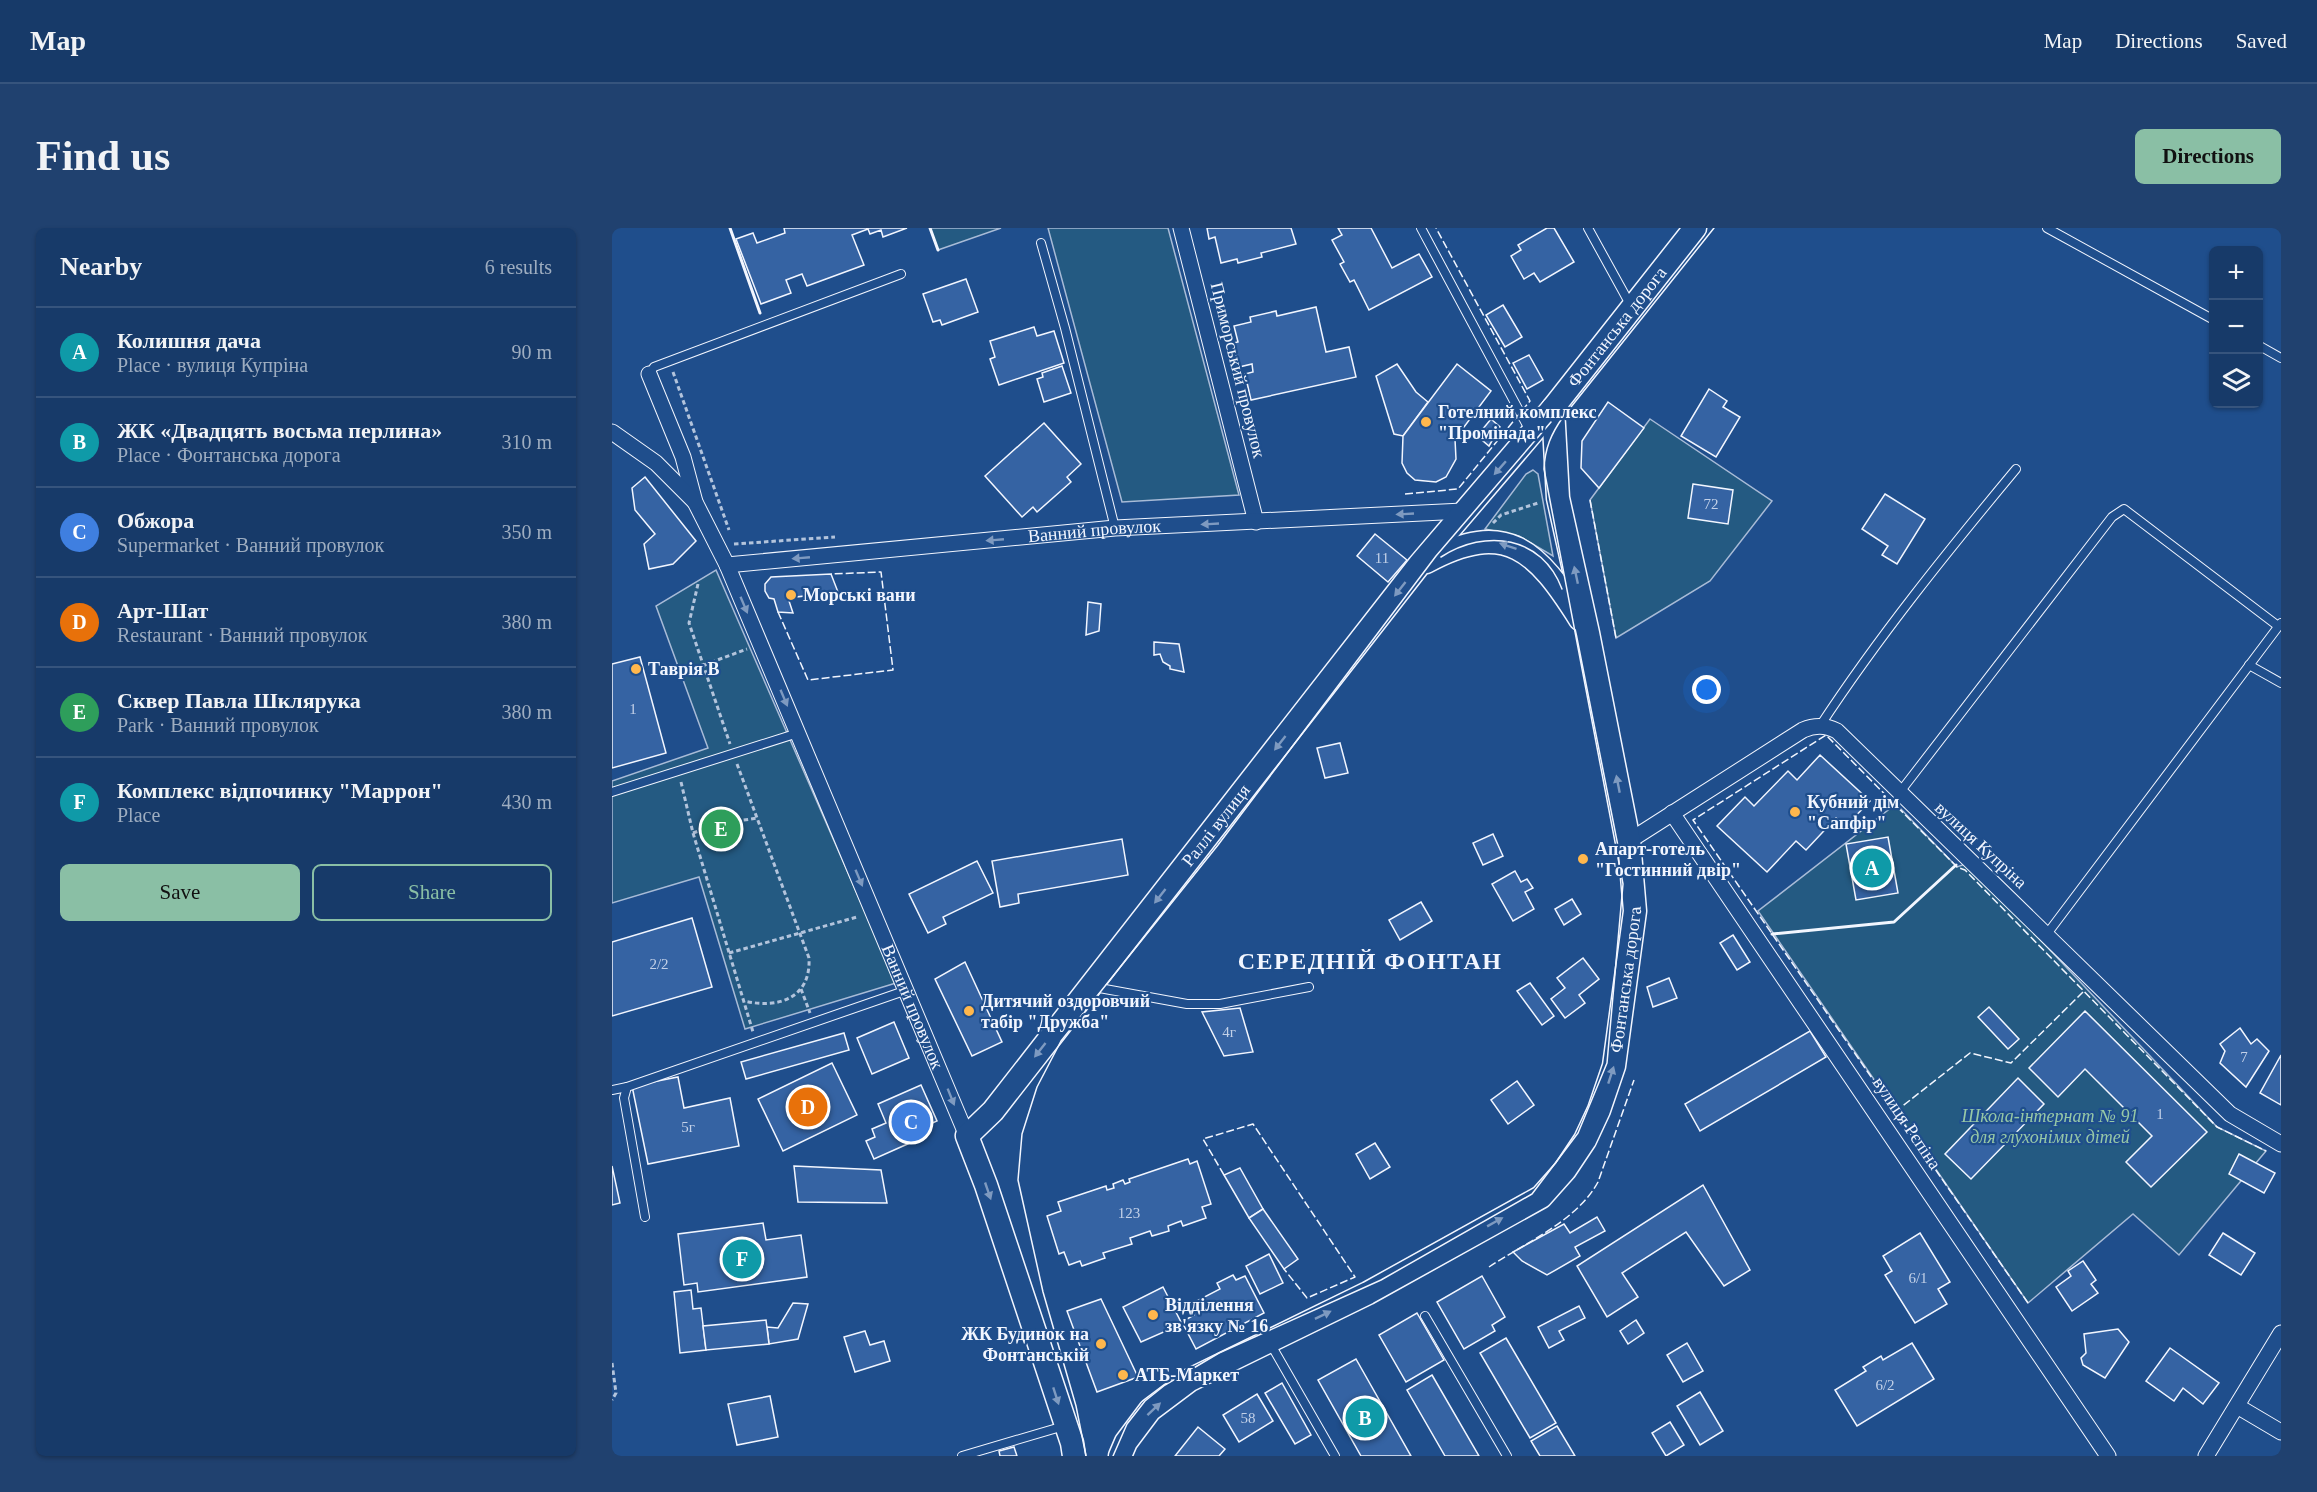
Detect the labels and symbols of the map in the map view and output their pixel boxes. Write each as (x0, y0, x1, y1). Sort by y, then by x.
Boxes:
street label: Фонтанська дорога (1564, 263, 1670, 391)
street label: Приморський провулок (1207, 280, 1270, 460)
place label: Готелний комплекс "Промінада" (1438, 402, 1597, 443)
marker: Готелний комплекс "Промінада" (1419, 415, 1433, 429)
one-way arrow (1494, 460, 1507, 476)
house number: 72 (1704, 496, 1719, 512)
one-way arrow (1395, 509, 1414, 519)
street label: Ванний провулок (1027, 516, 1162, 546)
one-way arrow (1201, 519, 1220, 528)
one-way arrow (985, 535, 1004, 545)
one-way arrow (1499, 541, 1517, 550)
house number: 11 (1375, 550, 1389, 566)
one-way arrow (791, 553, 810, 563)
one-way arrow (1571, 566, 1581, 585)
one-way arrow (1394, 581, 1407, 597)
place label: Морські вани (803, 585, 916, 605)
marker: Морські вани (784, 588, 798, 602)
one-way arrow (739, 596, 749, 614)
place label: Таврія В (648, 659, 720, 679)
marker: Таврія В (629, 662, 643, 676)
your location (1692, 675, 1721, 704)
one-way arrow (779, 690, 789, 708)
house number: 1 (629, 701, 637, 717)
one-way arrow (1274, 735, 1287, 751)
one-way arrow (1613, 774, 1622, 793)
street label: Раллі вулиця (1178, 780, 1254, 870)
place label: Кубний дім "Сапфір" (1807, 792, 1899, 833)
street label: вулиця Купріна (1931, 797, 2031, 893)
marker: Кубний дім "Сапфір" (1788, 805, 1802, 819)
pin: E (702, 806, 740, 852)
place label: Апарт-готель "Гостинний двір" (1595, 839, 1741, 880)
pin: A (1852, 846, 1892, 890)
marker: Апарт-готель "Гостинний двір" (1576, 852, 1590, 866)
one-way arrow (855, 869, 864, 887)
one-way arrow (1154, 888, 1166, 904)
street label: Фонтанська дорога (1606, 906, 1645, 1054)
street label: Ванний провулок (878, 941, 948, 1072)
district label: СЕРЕДНІЙ ФОНТАН (1238, 948, 1502, 974)
house number: 2/2 (649, 956, 669, 972)
place label: Дитячий оздоровчий табір "Дружба" (981, 991, 1150, 1032)
marker: Дитячий оздоровчий табір "Дружба" (962, 1004, 976, 1018)
house number: 4г (1222, 1024, 1236, 1040)
one-way arrow (1034, 1042, 1046, 1058)
house number: 7 (2240, 1049, 2248, 1065)
one-way arrow (1606, 1066, 1616, 1084)
street label: вулиця Рєпіна (1869, 1073, 1945, 1173)
pin: D (788, 1084, 828, 1130)
one-way arrow (946, 1088, 956, 1106)
pin: C (892, 1100, 930, 1144)
park label: Школа-інтернат № 91 для глухонімих дітей (1961, 1106, 2138, 1147)
house number: 1 (2156, 1106, 2164, 1122)
house number: 5г (681, 1119, 695, 1135)
one-way arrow (984, 1182, 993, 1200)
house number: 123 (1118, 1205, 1140, 1221)
one-way arrow (1487, 1217, 1504, 1227)
pin: F (722, 1236, 762, 1282)
house number: 6/1 (1908, 1270, 1928, 1286)
place label: Відділення зв'язку № 16 (1165, 1295, 1268, 1336)
marker: Відділення зв'язку № 16 (1146, 1308, 1160, 1322)
one-way arrow (1315, 1310, 1332, 1320)
place label: ЖК Будинок на Фонтанській (961, 1324, 1089, 1365)
marker: ЖК Будинок на Фонтанській (1094, 1337, 1108, 1351)
place label: АТБ-Маркет (1135, 1365, 1239, 1385)
marker: АТБ-Маркет (1116, 1368, 1130, 1382)
house number: 6/2 (1875, 1377, 1895, 1393)
one-way arrow (1052, 1387, 1061, 1405)
pin: B (1346, 1396, 1384, 1440)
one-way arrow (1146, 1402, 1161, 1416)
house number: 58 (1241, 1410, 1256, 1426)

